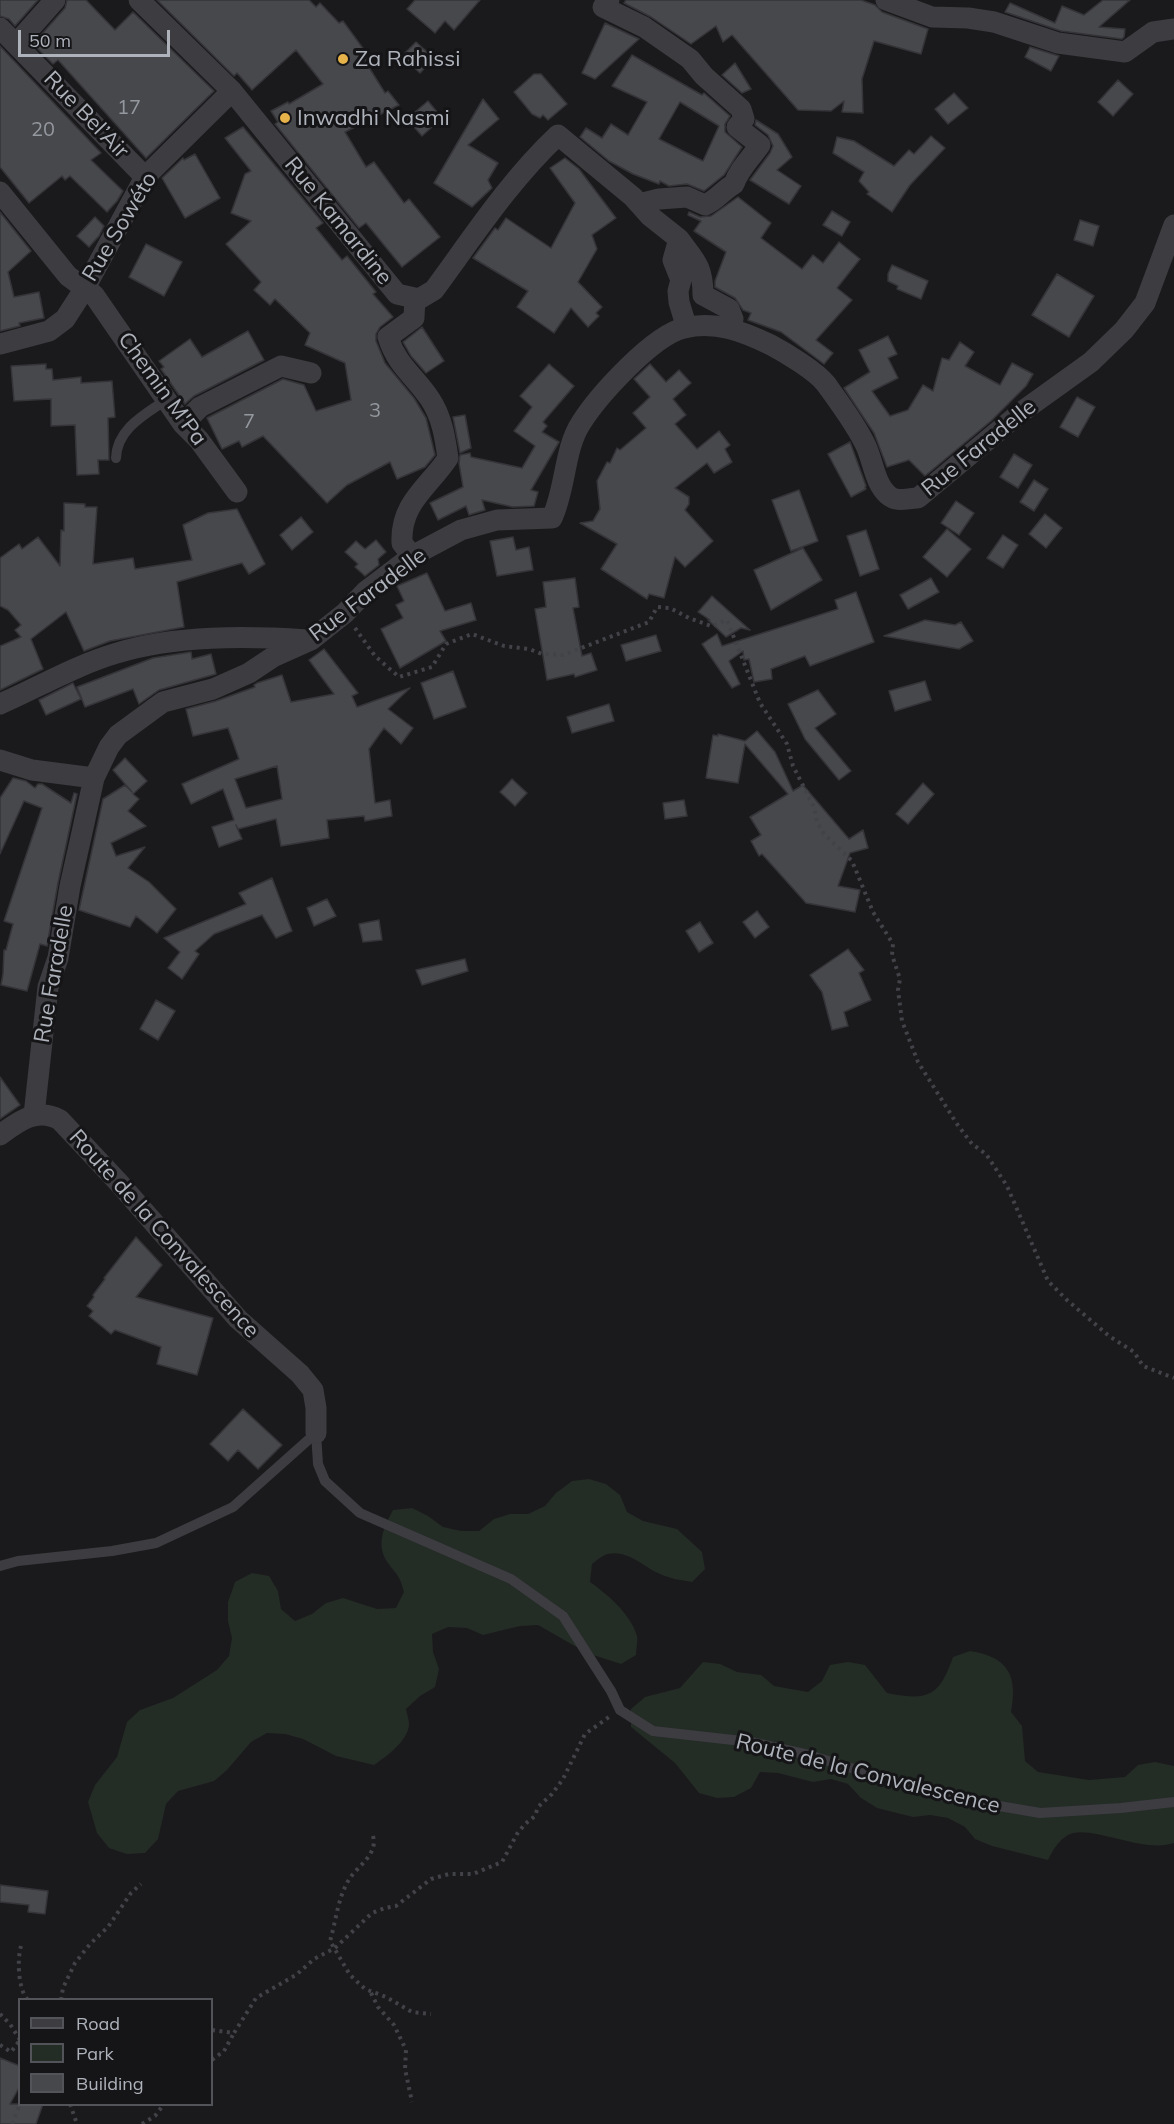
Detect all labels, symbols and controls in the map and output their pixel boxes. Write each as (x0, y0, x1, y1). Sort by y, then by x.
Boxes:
scale bar (21, 18, 172, 56)
text: 50 m (29, 29, 71, 52)
place label: Za Rahissi (355, 46, 460, 72)
marker: Za Rahissi (336, 52, 350, 66)
street label: Rue Bel’Air (38, 66, 134, 164)
house number: 17 (117, 96, 141, 120)
place label: Inwadhi Nasmi (297, 105, 450, 131)
marker: Inwadhi Nasmi (278, 111, 292, 125)
house number: 20 (31, 118, 55, 142)
street label: Rue Kamardine (279, 152, 397, 290)
street label: Rue Sowéto (77, 168, 163, 286)
street label: Chemin M'Pa (112, 327, 212, 451)
street label: Rue Faradelle (917, 394, 1041, 502)
house number: 3 (369, 399, 381, 423)
house number: 7 (243, 410, 255, 434)
street label: Rue Faradelle (304, 543, 432, 647)
street label: Rue Faradelle (29, 903, 79, 1045)
street label: Route de la Convalescence (63, 1124, 265, 1344)
street label: Route de la Convalescence (733, 1728, 1003, 1820)
legend (18, 1998, 213, 2106)
text: Road (76, 2012, 120, 2035)
text: Park (76, 2042, 114, 2065)
text: Building (76, 2072, 144, 2095)

